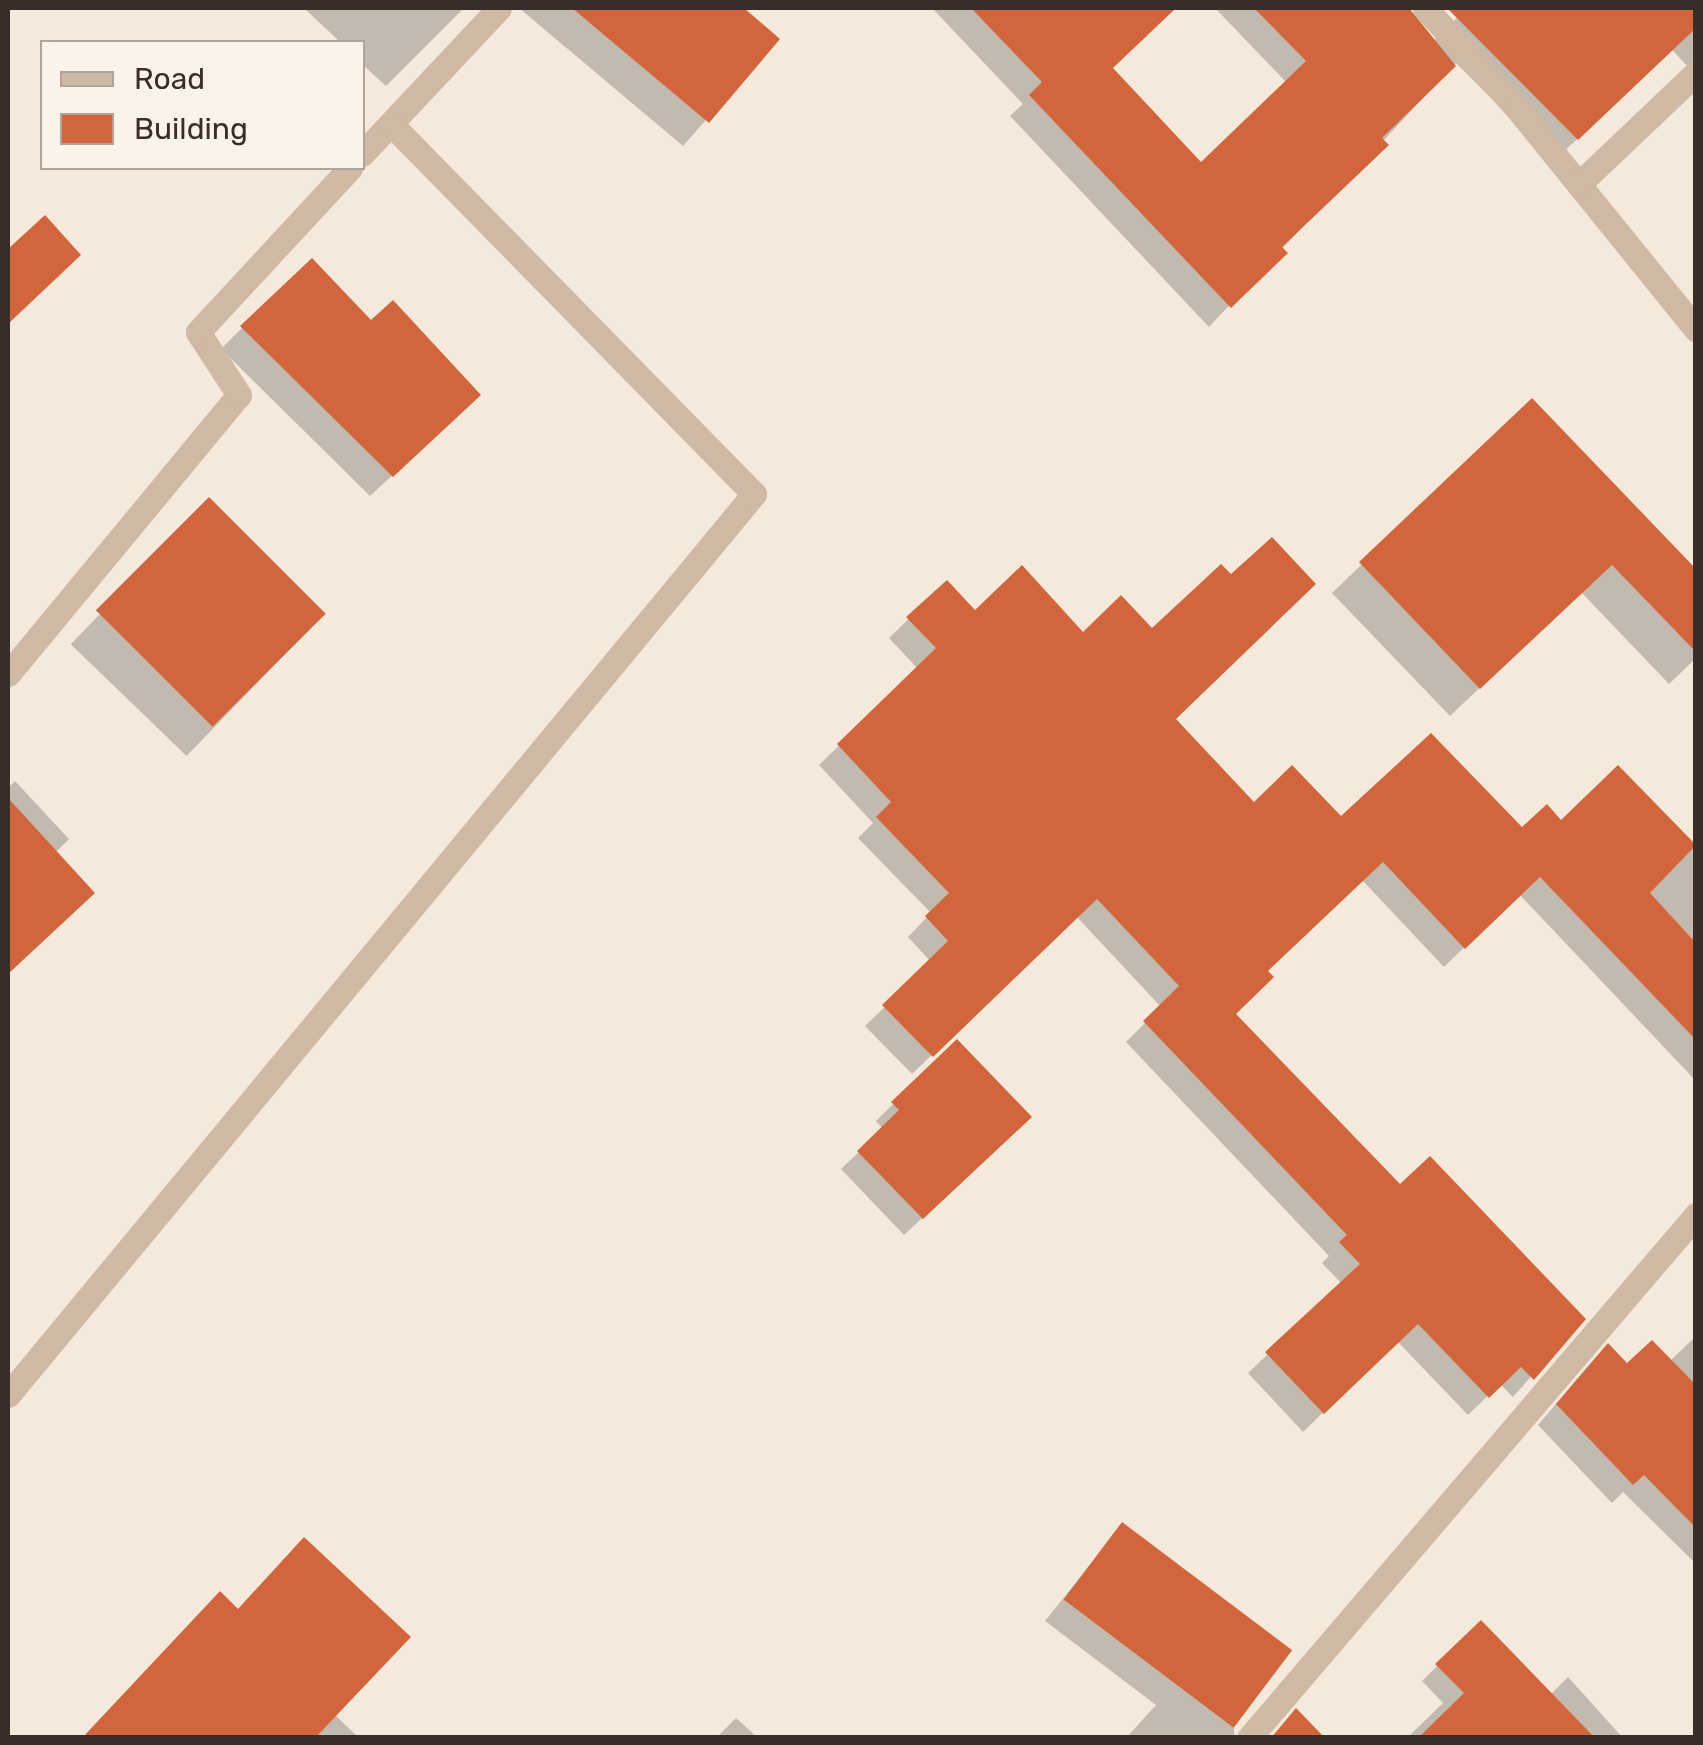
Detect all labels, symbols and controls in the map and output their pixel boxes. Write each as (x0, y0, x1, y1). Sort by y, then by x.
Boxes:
legend (40, 40, 365, 170)
text: Road (134, 61, 205, 97)
text: Building (134, 111, 248, 147)

